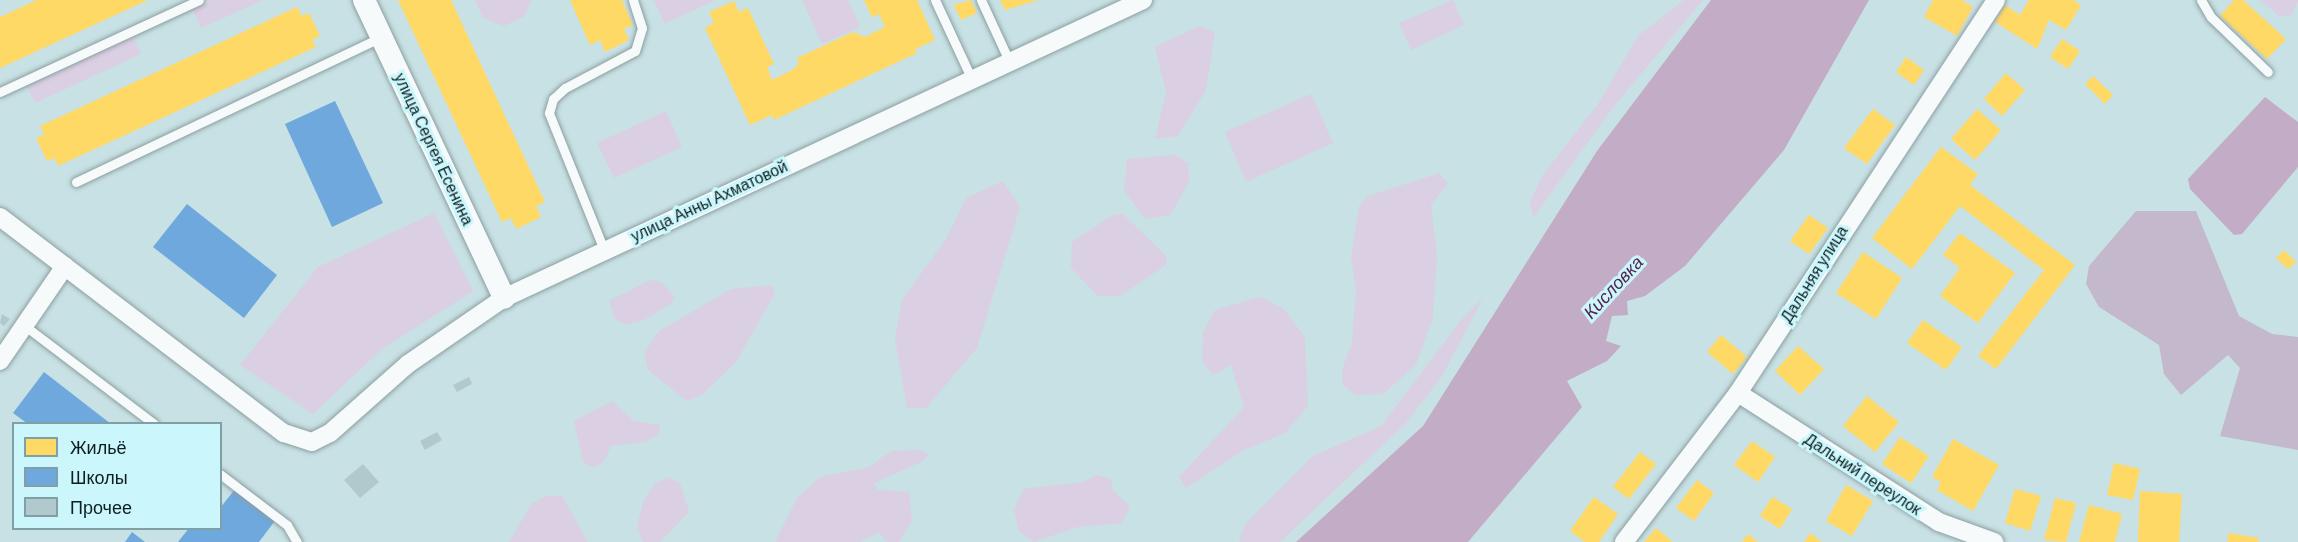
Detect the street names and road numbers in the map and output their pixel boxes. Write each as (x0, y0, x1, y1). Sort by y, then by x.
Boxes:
street label: улица Сергея Есенина (390, 70, 478, 228)
street label: улица Анны Ахматовой (628, 156, 790, 246)
street label: Дальняя улица (1777, 222, 1851, 326)
street label: Дальний переулок (1801, 429, 1925, 519)

